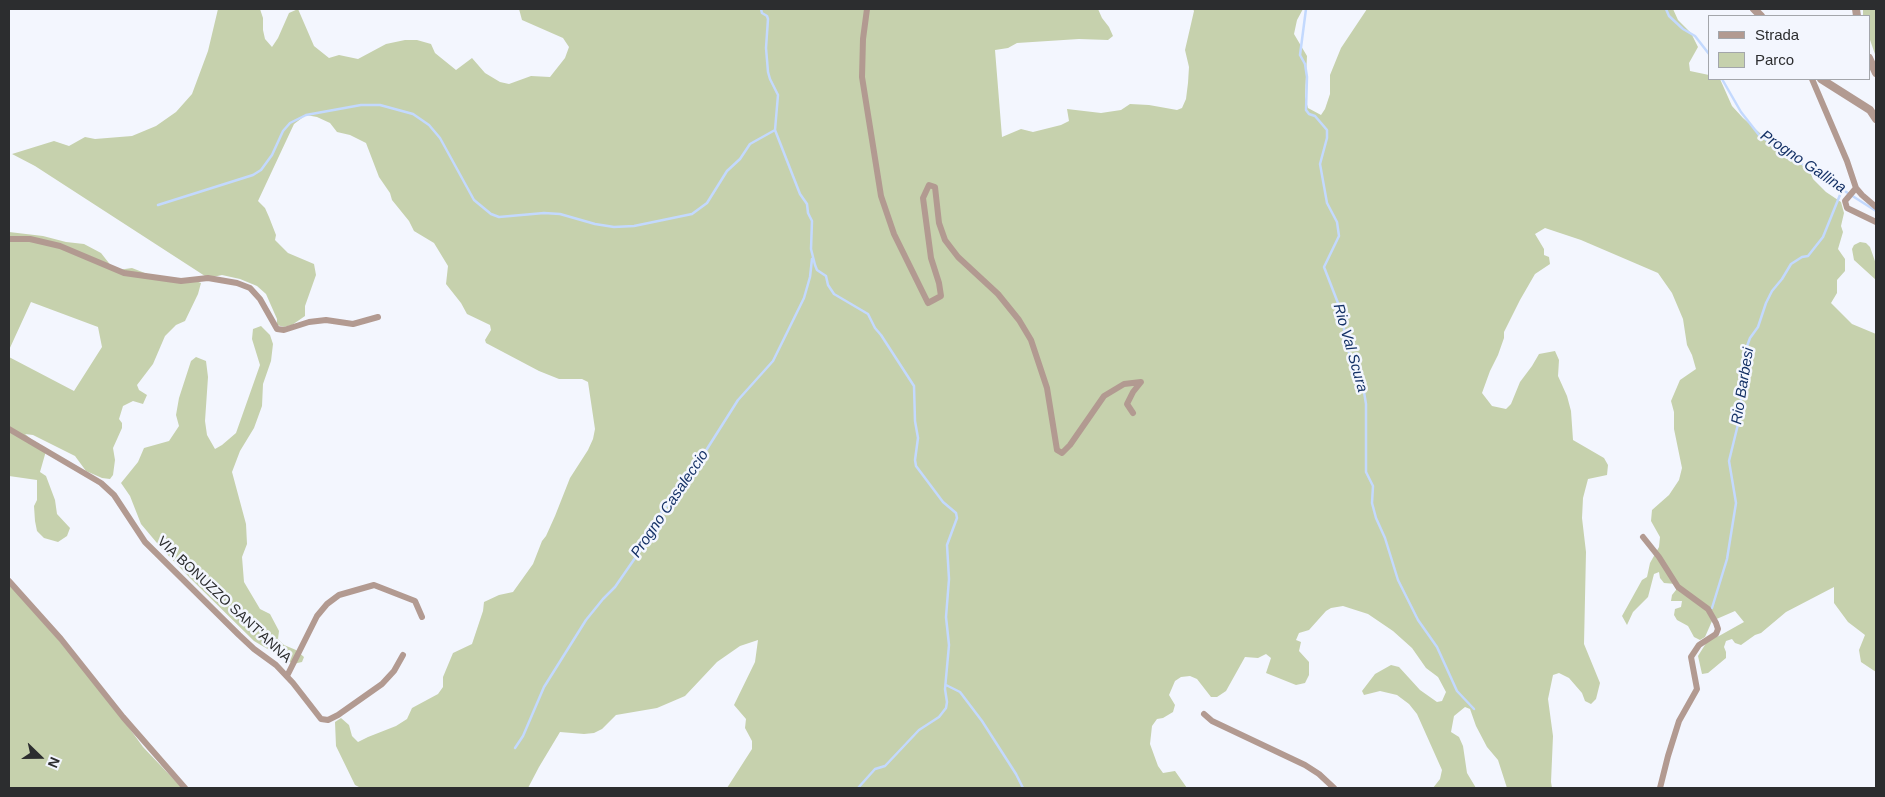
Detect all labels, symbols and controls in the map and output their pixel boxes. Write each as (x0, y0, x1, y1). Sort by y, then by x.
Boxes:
legend (1708, 15, 1870, 80)
text: Strada (1755, 26, 1799, 43)
text: Parco (1755, 51, 1794, 68)
water label: Progno Gallina (1757, 127, 1849, 197)
water label: Rio Val Scura (1329, 302, 1371, 394)
water label: Rio Barbesi (1728, 346, 1758, 426)
water label: Progno Casaleccio (627, 447, 713, 561)
street label: VIA BONUZZO SANT'ANNA (153, 533, 295, 667)
north arrow (15, 732, 65, 782)
text: N (45, 755, 63, 770)

